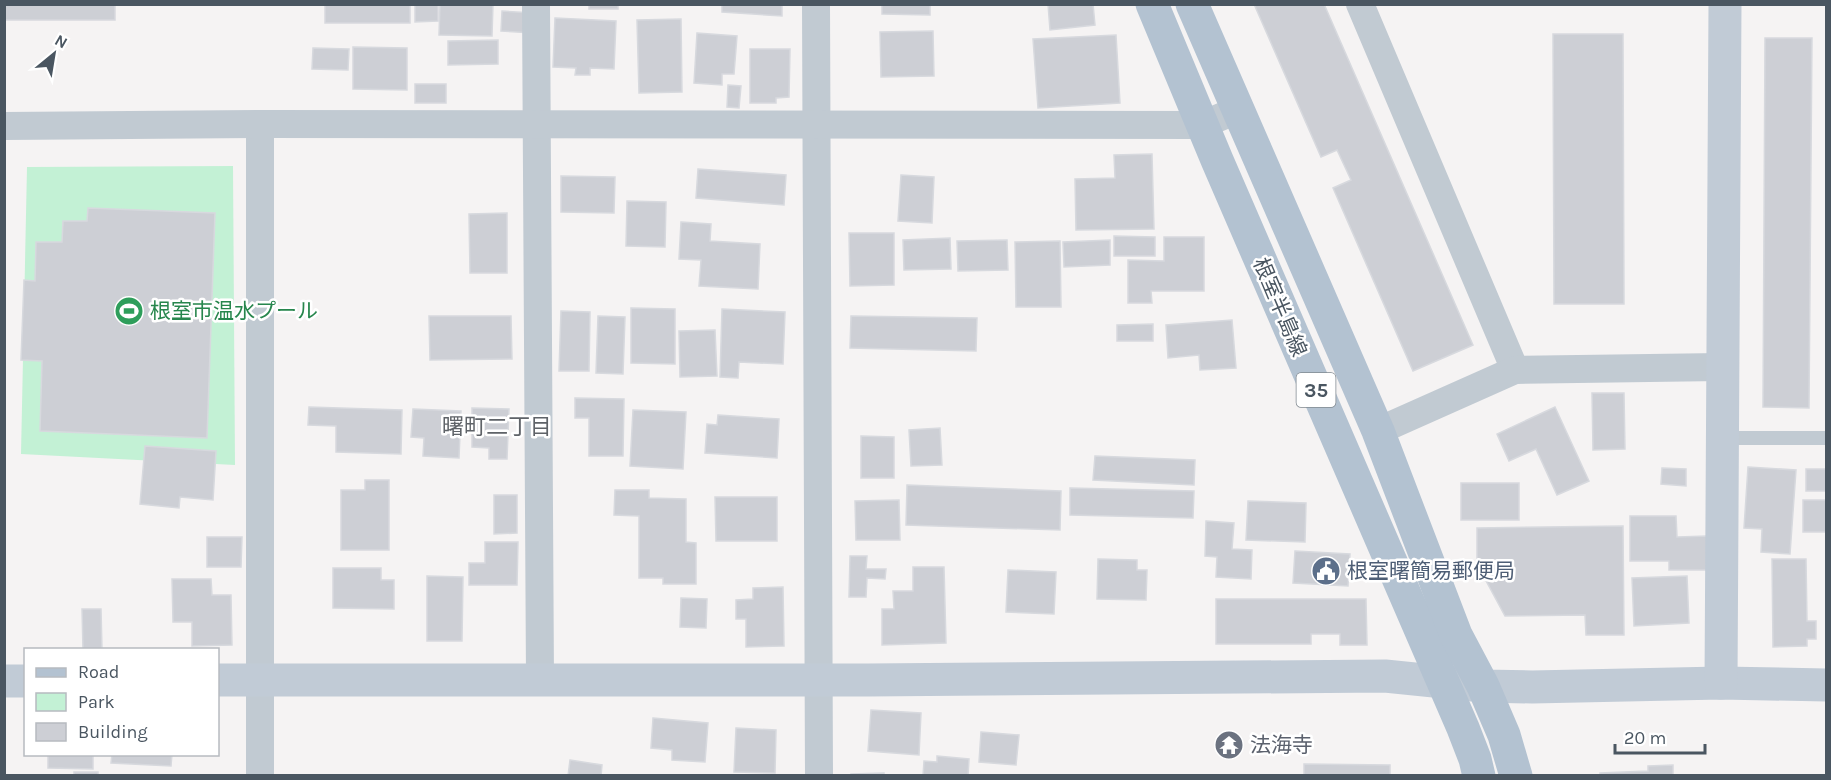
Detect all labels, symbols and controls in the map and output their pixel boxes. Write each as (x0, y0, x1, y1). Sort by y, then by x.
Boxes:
north arrow (24, 24, 84, 84)
text: N (52, 30, 71, 53)
street label: 根室半島線 (1248, 254, 1312, 360)
sports icon: 根室市温水プール (113, 295, 145, 327)
place label: 根室市温水プール (150, 299, 318, 323)
road number: 35 (1296, 373, 1336, 407)
district label: 曙町二丁目 (442, 414, 552, 440)
public building icon: 根室曙簡易郵便局 (1310, 555, 1342, 587)
place label: 根室曙簡易郵便局 (1347, 559, 1515, 583)
legend (24, 648, 219, 756)
text: Road (78, 661, 119, 683)
text: Park (78, 691, 115, 713)
scale bar (1615, 717, 1705, 755)
text: Building (78, 721, 148, 743)
text: 20 m (1624, 727, 1666, 749)
temple icon: 法海寺 (1213, 729, 1245, 761)
place label: 法海寺 (1250, 733, 1313, 757)

